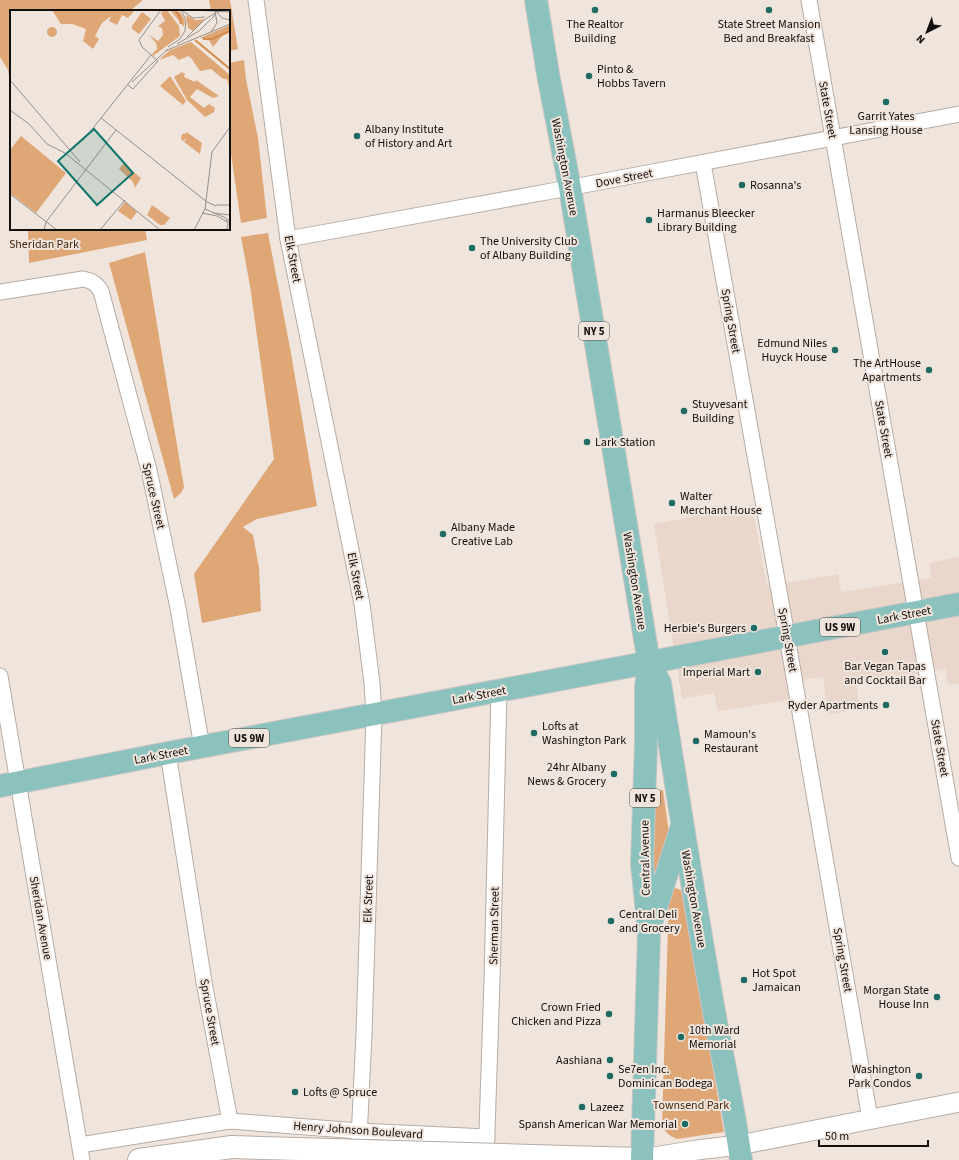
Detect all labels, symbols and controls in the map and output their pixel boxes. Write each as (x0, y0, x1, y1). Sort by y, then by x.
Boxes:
marker: The Realtor Building (590, 5, 600, 15)
marker: State Street Mansion Bed and Breakfast (764, 5, 774, 15)
inset map (10, 10, 230, 230)
north arrow (907, 12, 947, 52)
place label: The Realtor Building (566, 16, 625, 47)
place label: State Street Mansion Bed and Breakfast (718, 16, 820, 47)
text: N (913, 31, 928, 47)
place label: Pinto & Hobbs Tavern (597, 61, 666, 92)
marker: Pinto & Hobbs Tavern (584, 71, 594, 81)
street label: State Street (814, 80, 841, 140)
marker: Garrit Yates Lansing House (881, 97, 891, 107)
place label: Garrit Yates Lansing House (849, 108, 923, 139)
street label: Washington Avenue (547, 117, 582, 217)
place label: Albany Institute of History and Art (365, 121, 452, 152)
marker: Albany Institute of History and Art (352, 131, 362, 141)
street label: Dove Street (594, 165, 654, 192)
place label: Rosanna's (750, 177, 801, 194)
marker: Rosanna's (737, 180, 747, 190)
place label: Harmanus Bleecker Library Building (657, 205, 756, 236)
marker: Harmanus Bleecker Library Building (644, 215, 654, 225)
place label: The University Club of Albany Building (480, 233, 578, 264)
street label: Elk Street (280, 234, 305, 284)
park label: Sheridan Park (9, 236, 79, 253)
marker: The University Club of Albany Building (467, 243, 477, 253)
street label: Spring Street (716, 287, 745, 355)
road number: NY 5 (579, 322, 609, 340)
place label: Edmund Niles Huyck House (757, 335, 827, 366)
marker: Edmund Niles Huyck House (830, 345, 840, 355)
place label: The ArtHouse Apartments (853, 355, 921, 386)
marker: The ArtHouse Apartments (924, 365, 934, 375)
place label: Stuyvesant Building (692, 396, 748, 427)
street label: State Street (870, 399, 897, 459)
marker: Stuyvesant Building (679, 406, 689, 416)
place label: Lark Station (595, 434, 655, 451)
marker: Lark Station (582, 437, 592, 447)
street label: Spruce Street (138, 461, 169, 531)
place label: Walter Merchant House (680, 488, 762, 519)
marker: Walter Merchant House (667, 498, 677, 508)
place label: Albany Made Creative Lab (451, 519, 515, 550)
marker: Albany Made Creative Lab (438, 529, 448, 539)
street label: Washington Avenue (618, 531, 651, 631)
street label: Elk Street (343, 551, 368, 601)
street label: Lark Street (876, 602, 932, 629)
street label: Spring Street (773, 606, 802, 674)
road number: US 9W (820, 618, 860, 636)
place label: Herbie's Burgers (664, 620, 746, 637)
marker: Herbie's Burgers (749, 623, 759, 633)
marker: Bar Vegan Tapas and Cocktail Bar (880, 647, 890, 657)
place label: Bar Vegan Tapas and Cocktail Bar (844, 658, 927, 689)
place label: Imperial Mart (683, 664, 750, 681)
marker: Imperial Mart (753, 667, 763, 677)
street label: Lark Street (451, 682, 507, 709)
place label: Ryder Apartments (788, 697, 878, 714)
marker: Ryder Apartments (881, 700, 891, 710)
place label: Lofts at Washington Park (542, 718, 626, 749)
street label: State Street (926, 718, 953, 778)
place label: Mamoun's Restaurant (704, 726, 758, 757)
marker: Lofts at Washington Park (529, 728, 539, 738)
road number: US 9W (229, 729, 269, 747)
marker: Mamoun's Restaurant (691, 736, 701, 746)
street label: Lark Street (133, 742, 189, 769)
place label: 24hr Albany News & Grocery (527, 759, 606, 790)
marker: 24hr Albany News & Grocery (609, 769, 619, 779)
road number: NY 5 (630, 789, 660, 807)
street label: Central Avenue (636, 820, 655, 896)
street label: Washington Avenue (677, 849, 710, 949)
street label: Sheridan Avenue (25, 875, 56, 961)
street label: Elk Street (359, 875, 378, 923)
street label: Sherman Street (485, 887, 504, 965)
place label: Central Deli and Grocery (619, 906, 680, 937)
marker: Central Deli and Grocery (606, 916, 616, 926)
street label: Spring Street (828, 926, 857, 994)
place label: Hot Spot Jamaican (752, 965, 801, 996)
marker: Hot Spot Jamaican (739, 975, 749, 985)
street label: Spruce Street (195, 977, 224, 1047)
place label: Morgan State House Inn (863, 982, 929, 1013)
marker: Morgan State House Inn (932, 992, 942, 1002)
place label: Crown Fried Chicken and Pizza (511, 999, 601, 1030)
marker: Crown Fried Chicken and Pizza (604, 1009, 614, 1019)
place label: 10th Ward Memorial (689, 1022, 740, 1053)
marker: 10th Ward Memorial (676, 1032, 686, 1042)
place label: Aashiana (556, 1052, 602, 1069)
marker: Aashiana (605, 1055, 615, 1065)
place label: Se7en Inc. Dominican Bodega (618, 1061, 713, 1092)
place label: Washington Park Condos (848, 1061, 911, 1092)
marker: Se7en Inc. Dominican Bodega (605, 1071, 615, 1081)
marker: Washington Park Condos (914, 1071, 924, 1081)
place label: Lofts @ Spruce (303, 1084, 377, 1101)
marker: Lofts @ Spruce (290, 1087, 300, 1097)
park label: Townsend Park (653, 1097, 729, 1114)
place label: Lazeez (590, 1099, 624, 1116)
marker: Lazeez (577, 1102, 587, 1112)
place label: Spansh American War Memorial (518, 1116, 677, 1133)
street label: Henry Johnson Boulevard (293, 1117, 423, 1144)
marker: Spansh American War Memorial (680, 1119, 690, 1129)
scale bar (819, 1122, 928, 1148)
text: 50 m (825, 1128, 849, 1145)

